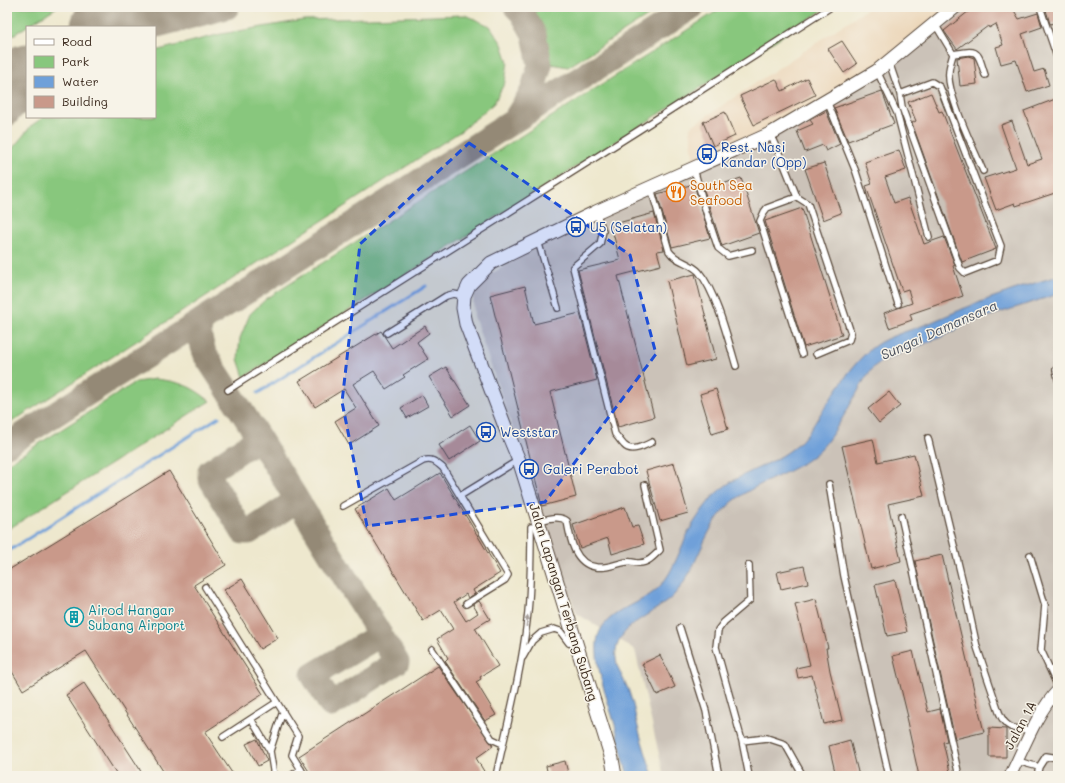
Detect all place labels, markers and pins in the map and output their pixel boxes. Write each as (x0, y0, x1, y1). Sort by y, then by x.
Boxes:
place label: Rest. Nasi Kandar (Opp) (721, 138, 806, 170)
bus stop icon: Rest. Nasi Kandar (Opp) (696, 143, 718, 165)
place label: South Sea Seafood (690, 176, 753, 208)
restaurant icon: South Sea Seafood (665, 181, 687, 203)
bus stop icon: U5 (Selatan) (565, 216, 587, 238)
place label: U5 (Selatan) (590, 218, 667, 235)
bus stop icon: Weststar (475, 421, 497, 443)
place label: Weststar (500, 423, 558, 440)
bus stop icon: Galeri Perabot (518, 458, 540, 480)
place label: Galeri Perabot (543, 460, 639, 477)
place label: Airod Hangar Subang Airport (88, 601, 185, 633)
building icon: Airod Hangar Subang Airport (63, 606, 85, 628)

